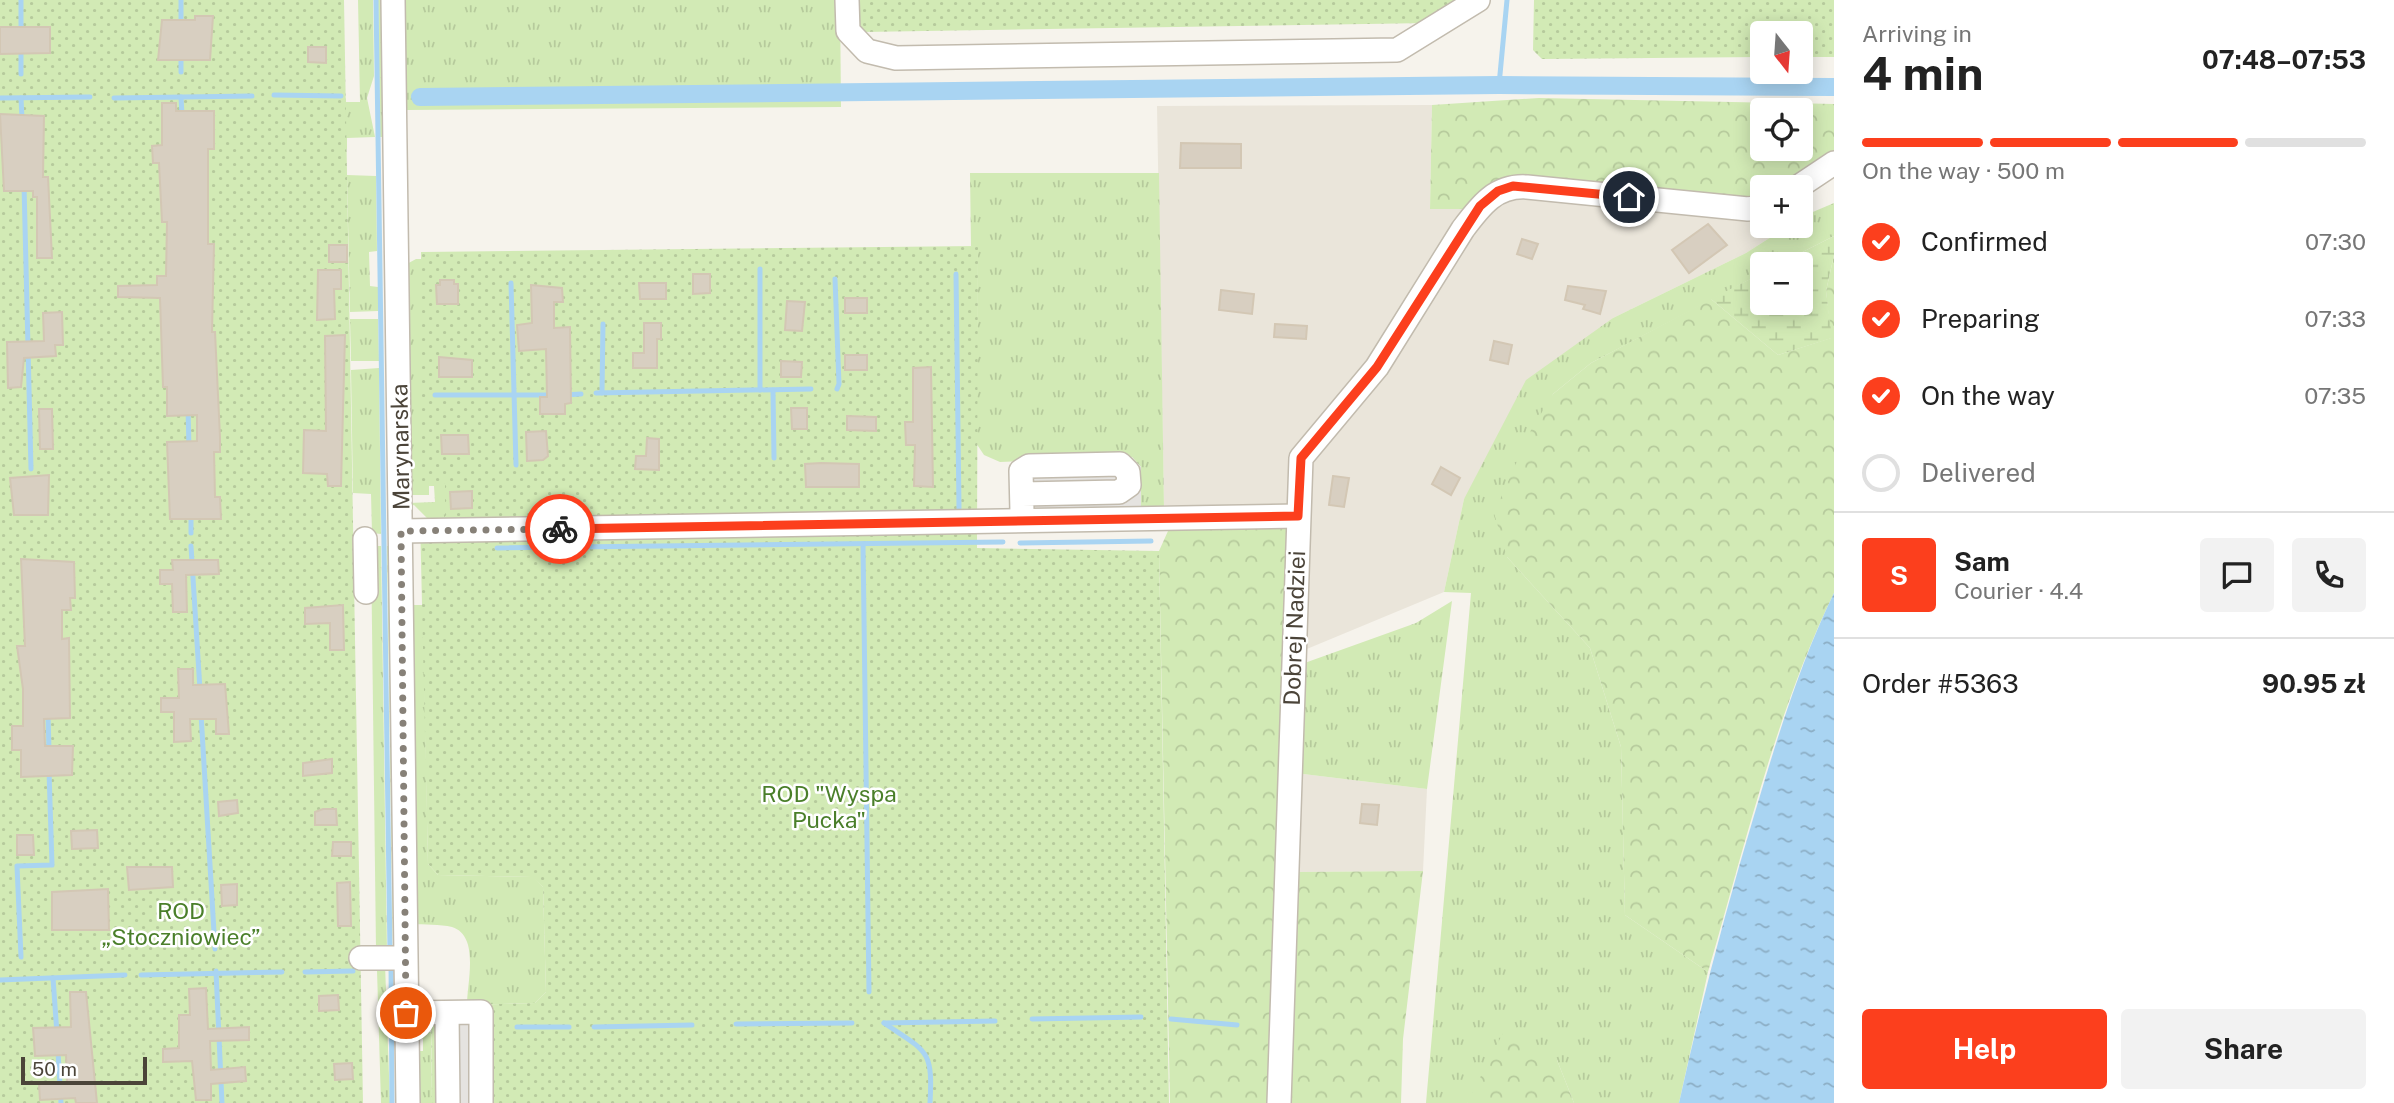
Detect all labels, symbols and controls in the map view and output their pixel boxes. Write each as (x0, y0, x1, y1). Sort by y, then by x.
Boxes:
text: Arriving in (1862, 20, 1972, 47)
north arrow (1750, 21, 1813, 84)
map controls (1750, 21, 1813, 315)
text: 07:48–07:53 (2202, 44, 2366, 75)
text: 4 min (1862, 46, 1983, 100)
button: locate (1750, 98, 1813, 161)
text: On the way · 500 m (1862, 157, 2065, 184)
pin (1599, 167, 1659, 227)
button: + (1750, 175, 1813, 238)
icon: home (1610, 178, 1648, 216)
icon: check (1862, 223, 1900, 261)
text: Confirmed (1921, 226, 2048, 257)
text: 07:30 (2305, 228, 2366, 255)
button: − (1750, 252, 1813, 315)
icon: check (1862, 300, 1900, 338)
text: Preparing (1921, 303, 2040, 334)
text: 07:33 (2305, 305, 2366, 332)
icon: check (1862, 377, 1900, 415)
text: On the way (1921, 380, 2055, 411)
text: 07:35 (2304, 382, 2366, 409)
street label: Marynarska (385, 384, 415, 510)
text: Delivered (1921, 457, 2036, 488)
courier (525, 494, 595, 564)
icon: bike (541, 510, 579, 548)
button: chat (2200, 538, 2274, 612)
button: phone (2292, 538, 2366, 612)
text: Sam (1954, 546, 2010, 577)
street label: Dobrej Nadziei (1278, 550, 1310, 706)
text: S (1890, 560, 1908, 591)
text: Courier · 4.4 (1954, 577, 2083, 604)
text: Order #5363 (1862, 668, 2019, 699)
text: 90.95 zł (2262, 668, 2366, 699)
park label: ROD "Wyspa Pucka" (761, 780, 897, 833)
park label: ROD „Stoczniowiec” (101, 897, 261, 950)
pin (376, 983, 436, 1043)
icon: bag (387, 994, 425, 1032)
button: Help (1862, 1009, 2107, 1089)
button: Share (2121, 1009, 2366, 1089)
scale bar (21, 1054, 147, 1086)
text: 50 m (32, 1058, 77, 1080)

